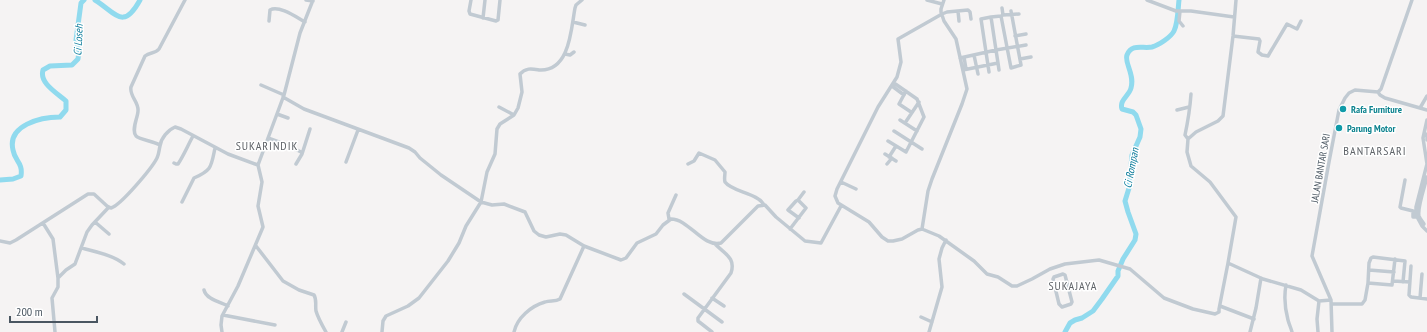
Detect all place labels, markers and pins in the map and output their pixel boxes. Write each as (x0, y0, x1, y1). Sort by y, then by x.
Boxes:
place label: Rafa Furniture (1351, 103, 1402, 116)
marker: Rafa Furniture (1338, 104, 1348, 114)
place label: Parung Motor (1347, 122, 1395, 135)
marker: Parung Motor (1334, 123, 1344, 133)

